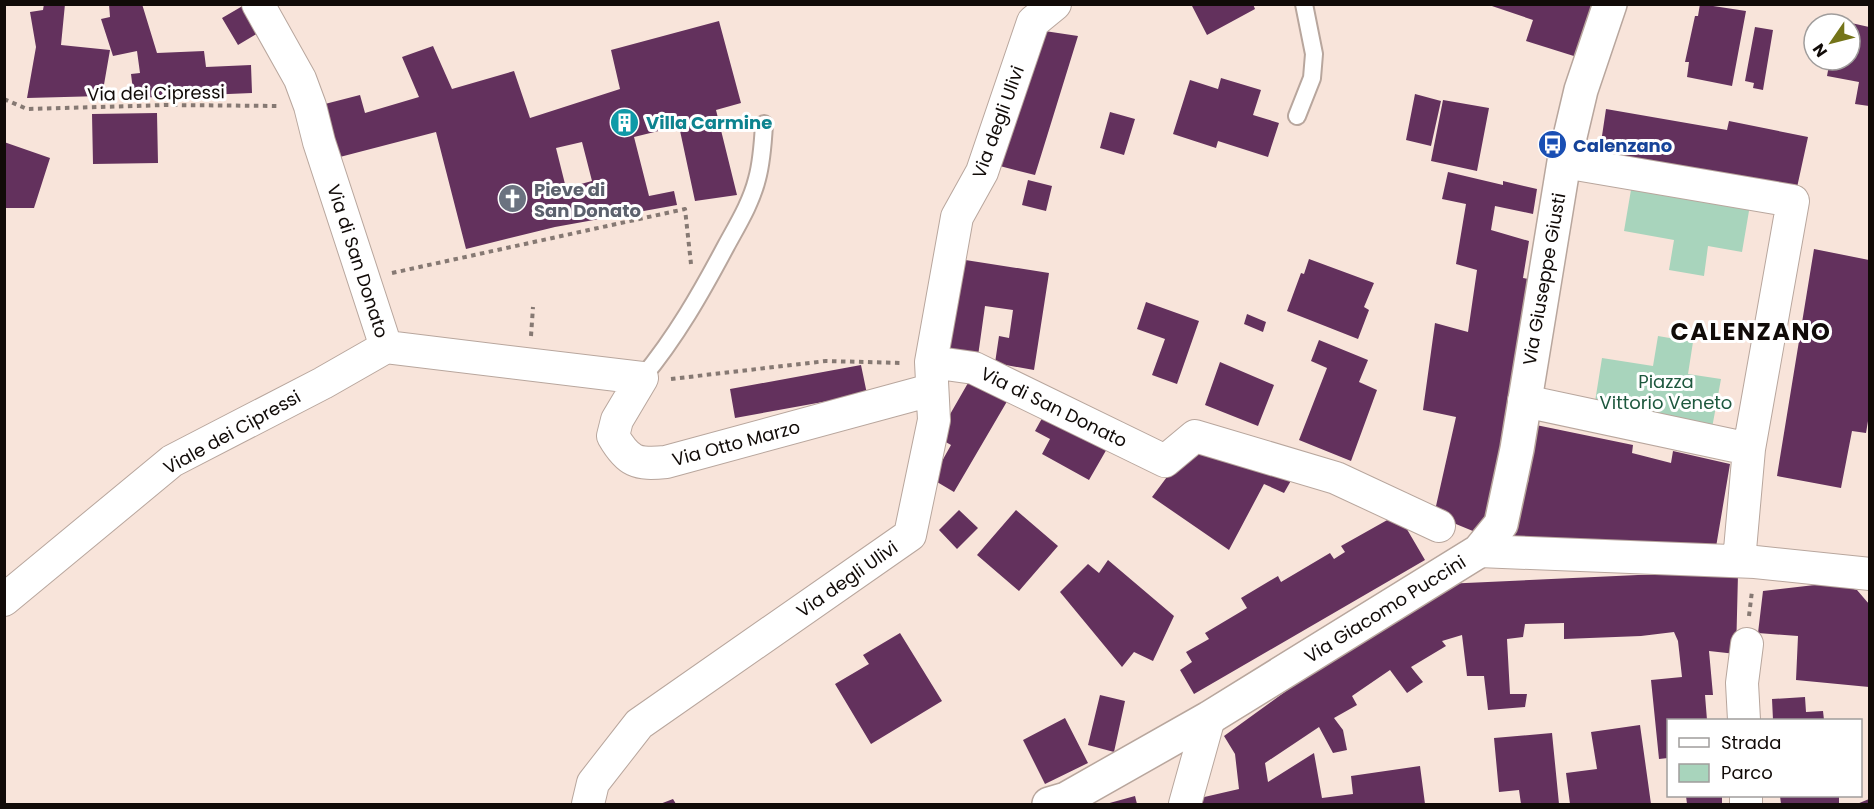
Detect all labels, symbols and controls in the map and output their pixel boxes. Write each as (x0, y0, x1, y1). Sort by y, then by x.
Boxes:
north arrow (1802, 12, 1862, 72)
text: N (1807, 39, 1833, 62)
street label: Via degli Ulivi (966, 62, 1030, 182)
street label: Via dei Cipressi (87, 79, 225, 107)
building icon: Villa Carmine (609, 106, 641, 138)
place label: Villa Carmine (646, 110, 772, 135)
bus stop icon: Calenzano (1536, 129, 1568, 161)
place label: Calenzano (1573, 133, 1672, 158)
place label: Pieve di San Donato (534, 177, 641, 223)
street label: Via di San Donato (321, 181, 395, 341)
church icon: Pieve di San Donato (497, 183, 529, 215)
street label: Via Giuseppe Giusti (1517, 191, 1571, 367)
district label: CALENZANO (1671, 315, 1831, 348)
street label: Via di San Donato (977, 361, 1131, 453)
park label: Piazza Vittorio Veneto (1600, 369, 1732, 415)
street label: Viale dei Cipressi (159, 384, 305, 480)
street label: Via Otto Marzo (669, 414, 803, 472)
street label: Via degli Ulivi (791, 535, 903, 623)
street label: Via Giacomo Puccini (1300, 549, 1470, 669)
legend (1667, 719, 1862, 797)
text: Strada (1721, 730, 1781, 755)
text: Parco (1721, 760, 1773, 785)

